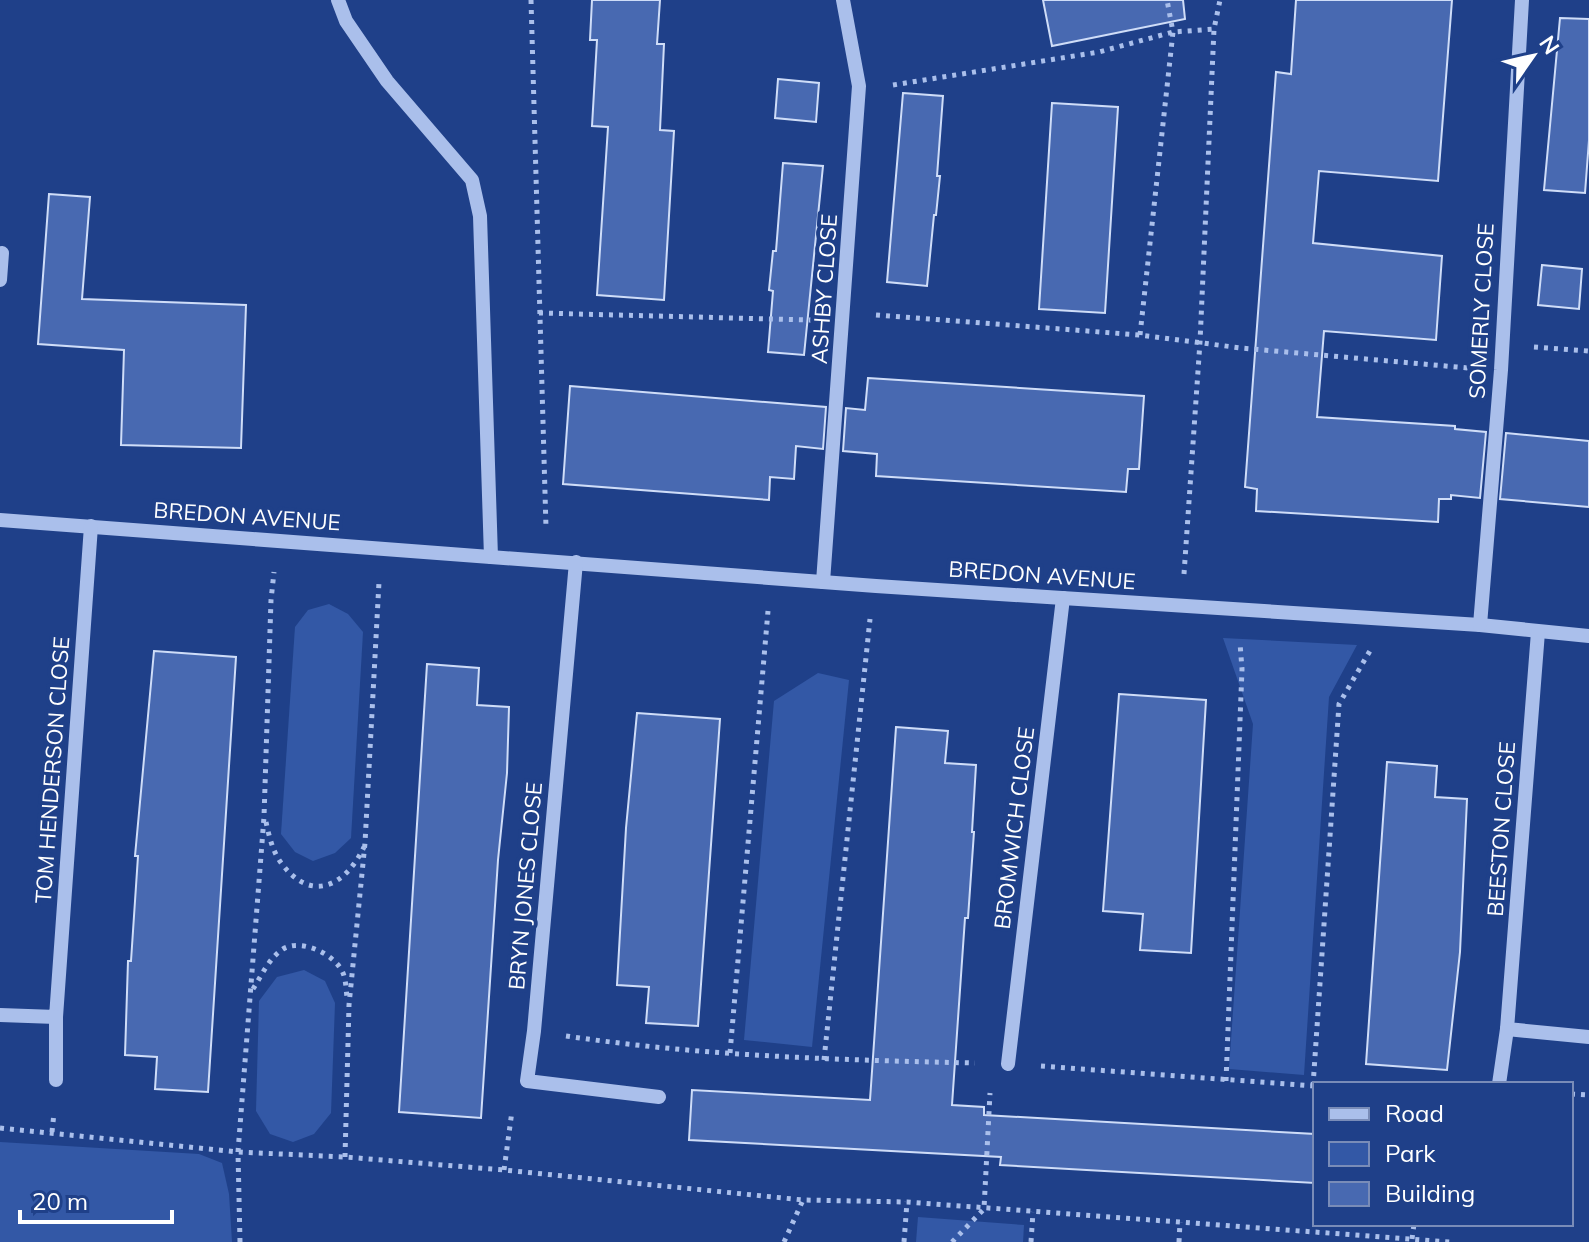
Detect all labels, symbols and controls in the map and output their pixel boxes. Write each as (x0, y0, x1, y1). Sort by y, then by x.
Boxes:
north arrow (1493, 16, 1573, 96)
text: N (1533, 30, 1566, 60)
street label: ASHBY CLOSE (805, 213, 843, 365)
street label: SOMERLY CLOSE (1462, 222, 1500, 400)
street label: BREDON AVENUE (153, 495, 341, 537)
street label: BREDON AVENUE (948, 554, 1136, 596)
street label: TOM HENDERSON CLOSE (29, 636, 75, 904)
street label: BROMWICH CLOSE (988, 725, 1040, 931)
street label: BEESTON CLOSE (1481, 741, 1521, 917)
street label: BRYN JONES CLOSE (502, 781, 548, 991)
legend (1313, 1082, 1573, 1226)
text: Road (1385, 1098, 1444, 1128)
text: Park (1385, 1138, 1436, 1168)
scale bar (20, 1174, 172, 1224)
text: Building (1385, 1178, 1475, 1208)
text: 20 m (32, 1186, 88, 1216)

